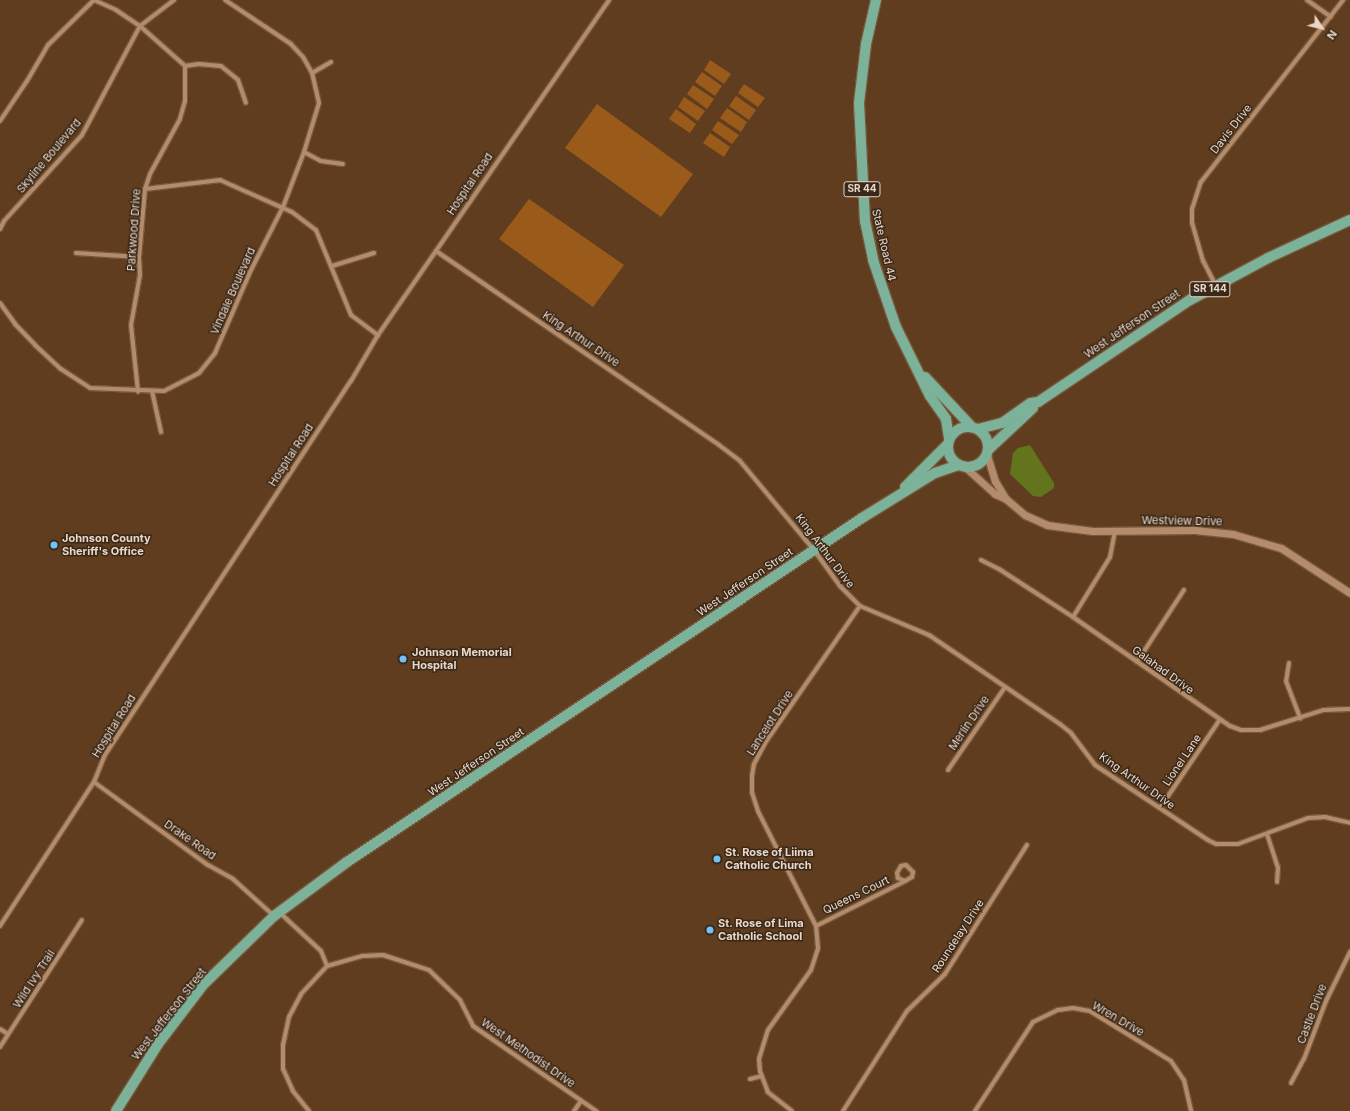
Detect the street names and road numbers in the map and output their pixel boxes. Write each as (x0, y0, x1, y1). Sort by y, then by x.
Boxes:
street label: Davis Drive (1208, 102, 1254, 156)
street label: Skyline Boulevard (14, 116, 84, 196)
street label: Hospital Road (444, 150, 496, 218)
road number: SR 44 (843, 181, 881, 197)
street label: Parkwood Drive (125, 188, 143, 272)
street label: State Road 44 (869, 208, 899, 282)
street label: Vindale Boulevard (208, 245, 258, 337)
road number: SR 144 (1189, 281, 1231, 297)
street label: West Jefferson Street (1082, 287, 1182, 361)
street label: King Arthur Drive (540, 308, 622, 370)
street label: Hospital Road (266, 421, 316, 489)
street label: King Arthur Drive (793, 511, 857, 591)
street label: Westview Drive (1142, 514, 1222, 528)
street label: West Jefferson Street (695, 545, 795, 619)
street label: Galahad Drive (1130, 643, 1196, 697)
street label: Lancelot Drive (744, 688, 796, 758)
street label: Hospital Road (89, 692, 139, 760)
street label: Merlin Drive (946, 693, 992, 753)
street label: West Jefferson Street (426, 725, 526, 799)
street label: Lionel Lane (1160, 732, 1204, 788)
street label: King Arthur Drive (1097, 750, 1177, 812)
street label: Drake Road (162, 817, 218, 863)
street label: Queens Court (821, 873, 891, 917)
street label: Roundelay Drive (929, 897, 987, 975)
street label: Wild Ivy Trail (10, 947, 58, 1011)
street label: West Jefferson Street (129, 965, 209, 1063)
street label: Castle Drive (1295, 982, 1329, 1046)
street label: Wren Drive (1090, 999, 1146, 1039)
street label: West Methodist Drive (479, 1016, 577, 1090)

